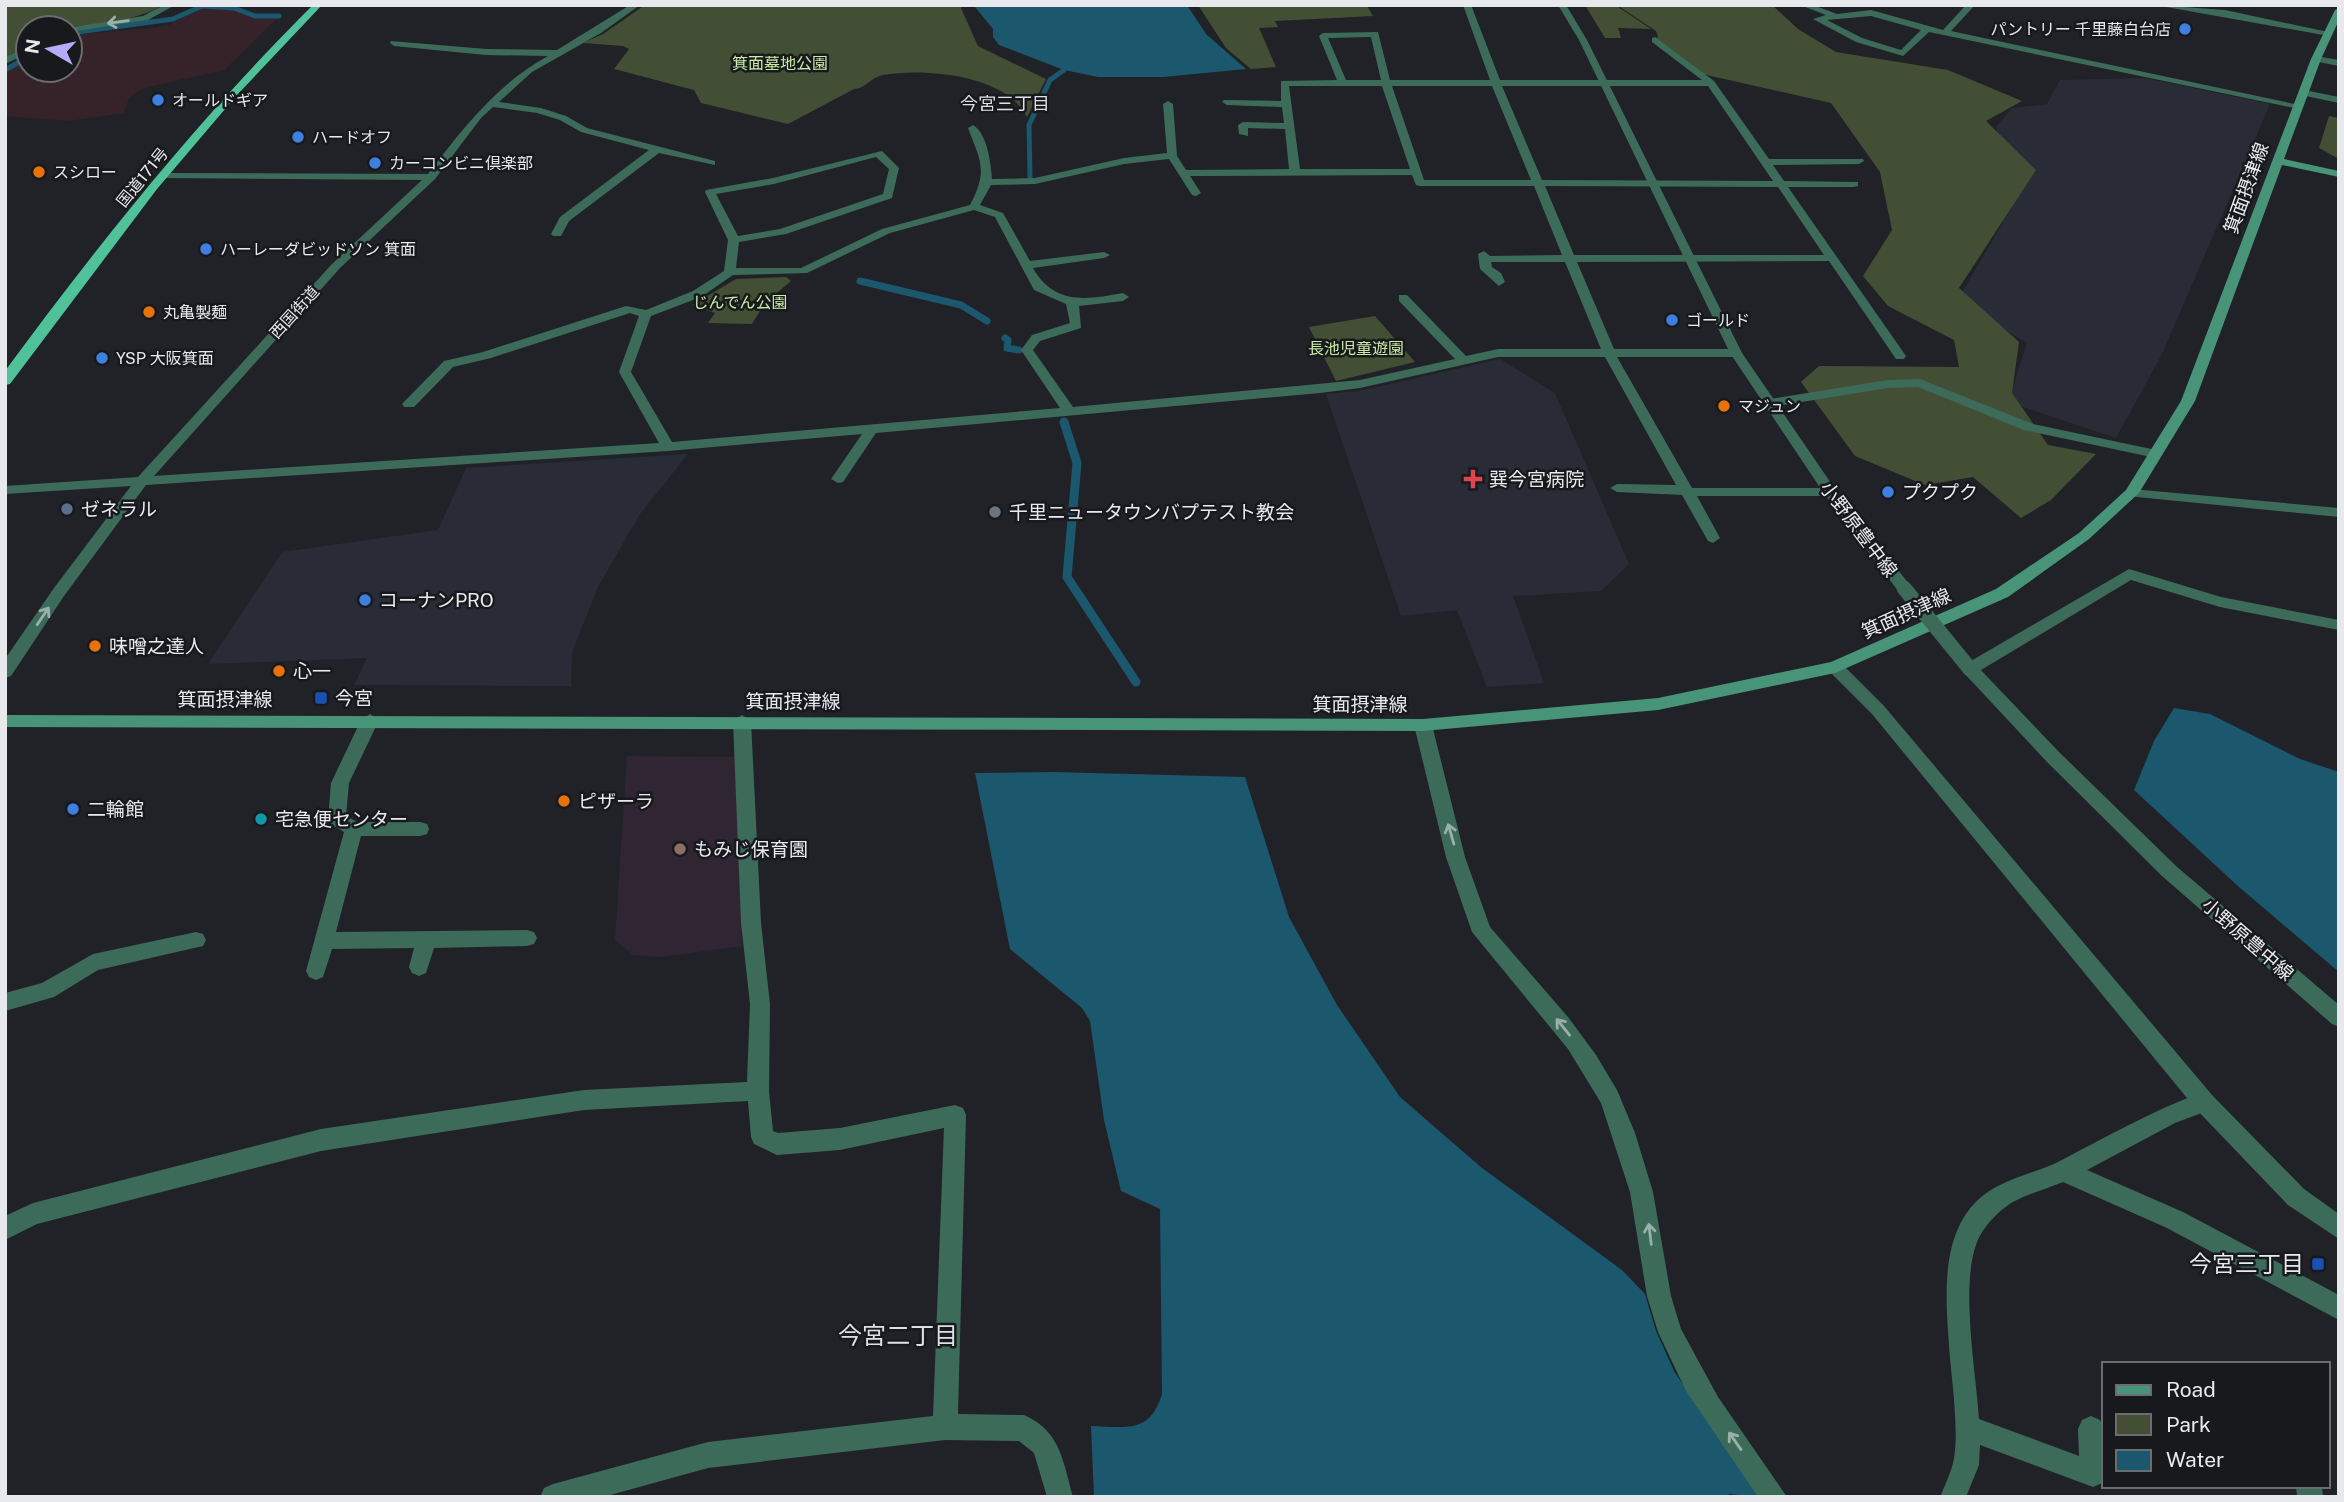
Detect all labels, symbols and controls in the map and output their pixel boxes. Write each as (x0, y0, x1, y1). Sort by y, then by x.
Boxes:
north arrow (14, 14, 84, 84)
one-way arrow (107, 16, 130, 29)
place label: パントリー 千里藤白台店 (1990, 20, 2171, 39)
marker: パントリー 千里藤白台店 (2177, 21, 2193, 37)
text: N (20, 37, 44, 55)
park label: 箕面墓地公園 (732, 54, 828, 73)
place label: オールドギア (172, 91, 268, 110)
marker: オールドギア (150, 92, 166, 108)
district label: 今宮三丁目 (960, 93, 1050, 114)
place label: ハードオフ (312, 128, 392, 147)
marker: ハードオフ (290, 129, 306, 145)
street label: 箕面摂津線 (2219, 140, 2273, 236)
street label: 国道171号 (113, 144, 172, 211)
place label: カーコンビニ倶楽部 (389, 154, 533, 173)
marker: カーコンビニ倶楽部 (367, 155, 383, 171)
place label: スシロー (53, 163, 117, 182)
marker: スシロー (31, 164, 47, 180)
place label: ハーレーダビッドソン 箕面 (220, 240, 416, 259)
marker: ハーレーダビッドソン 箕面 (198, 241, 214, 257)
street label: 西国街道 (266, 282, 323, 342)
park label: じんでん公園 (692, 293, 788, 312)
place label: 丸亀製麺 (163, 303, 227, 322)
marker: 丸亀製麺 (141, 304, 157, 320)
place label: ゴールド (1686, 311, 1750, 330)
marker: ゴールド (1664, 312, 1680, 328)
park label: 長池児童遊園 (1308, 339, 1404, 358)
place label: YSP 大阪箕面 (116, 349, 214, 368)
marker: YSP 大阪箕面 (94, 350, 110, 366)
place label: マジュン (1738, 397, 1801, 416)
marker: マジュン (1716, 398, 1732, 414)
place label: 巽今宮病院 (1489, 468, 1584, 490)
marker: 巽今宮病院 (1463, 469, 1483, 489)
street label: 小野原豊中線 (1816, 477, 1902, 581)
place label: プクプク (1902, 481, 1978, 503)
marker: プクプク (1880, 484, 1896, 500)
place label: ゼネラル (81, 498, 157, 520)
marker: ゼネラル (59, 501, 75, 517)
place label: 千里ニュータウンバプテスト教会 (1009, 501, 1294, 523)
marker: 千里ニュータウンバプテスト教会 (987, 504, 1003, 520)
street label: 箕面摂津線 (1858, 584, 1954, 642)
place label: コーナンPRO (379, 589, 494, 611)
marker: コーナンPRO (357, 592, 373, 608)
one-way arrow (36, 607, 51, 626)
place label: 味噌之達人 (109, 635, 204, 657)
marker: 味噌之達人 (87, 638, 103, 654)
place label: 心一 (293, 660, 331, 682)
marker: 心一 (271, 663, 287, 679)
place label: 今宮 (335, 687, 373, 709)
street label: 箕面摂津線 (177, 688, 273, 710)
marker: 今宮 (313, 690, 329, 706)
street label: 箕面摂津線 (745, 690, 841, 712)
street label: 箕面摂津線 (1312, 693, 1408, 715)
place label: ピザーラ (578, 790, 654, 812)
marker: ピザーラ (556, 793, 572, 809)
place label: 二輪館 (87, 798, 144, 820)
marker: 二輪館 (65, 801, 81, 817)
place label: 宅急便センター (275, 808, 408, 830)
marker: 宅急便センター (253, 811, 269, 827)
one-way arrow (1444, 823, 1457, 845)
place label: もみじ保育園 (694, 838, 808, 860)
marker: もみじ保育園 (672, 841, 688, 857)
street label: 小野原豊中線 (2198, 893, 2298, 985)
one-way arrow (1555, 1019, 1570, 1037)
one-way arrow (1643, 1224, 1656, 1246)
place label: 今宮三丁目 (2189, 1250, 2304, 1277)
marker: 今宮三丁目 (2310, 1256, 2326, 1272)
district label: 今宮二丁目 (838, 1321, 958, 1349)
legend (2102, 1362, 2330, 1488)
text: Road (2166, 1377, 2216, 1402)
text: Park (2166, 1412, 2211, 1437)
one-way arrow (1728, 1432, 1742, 1451)
text: Water (2166, 1447, 2224, 1472)

